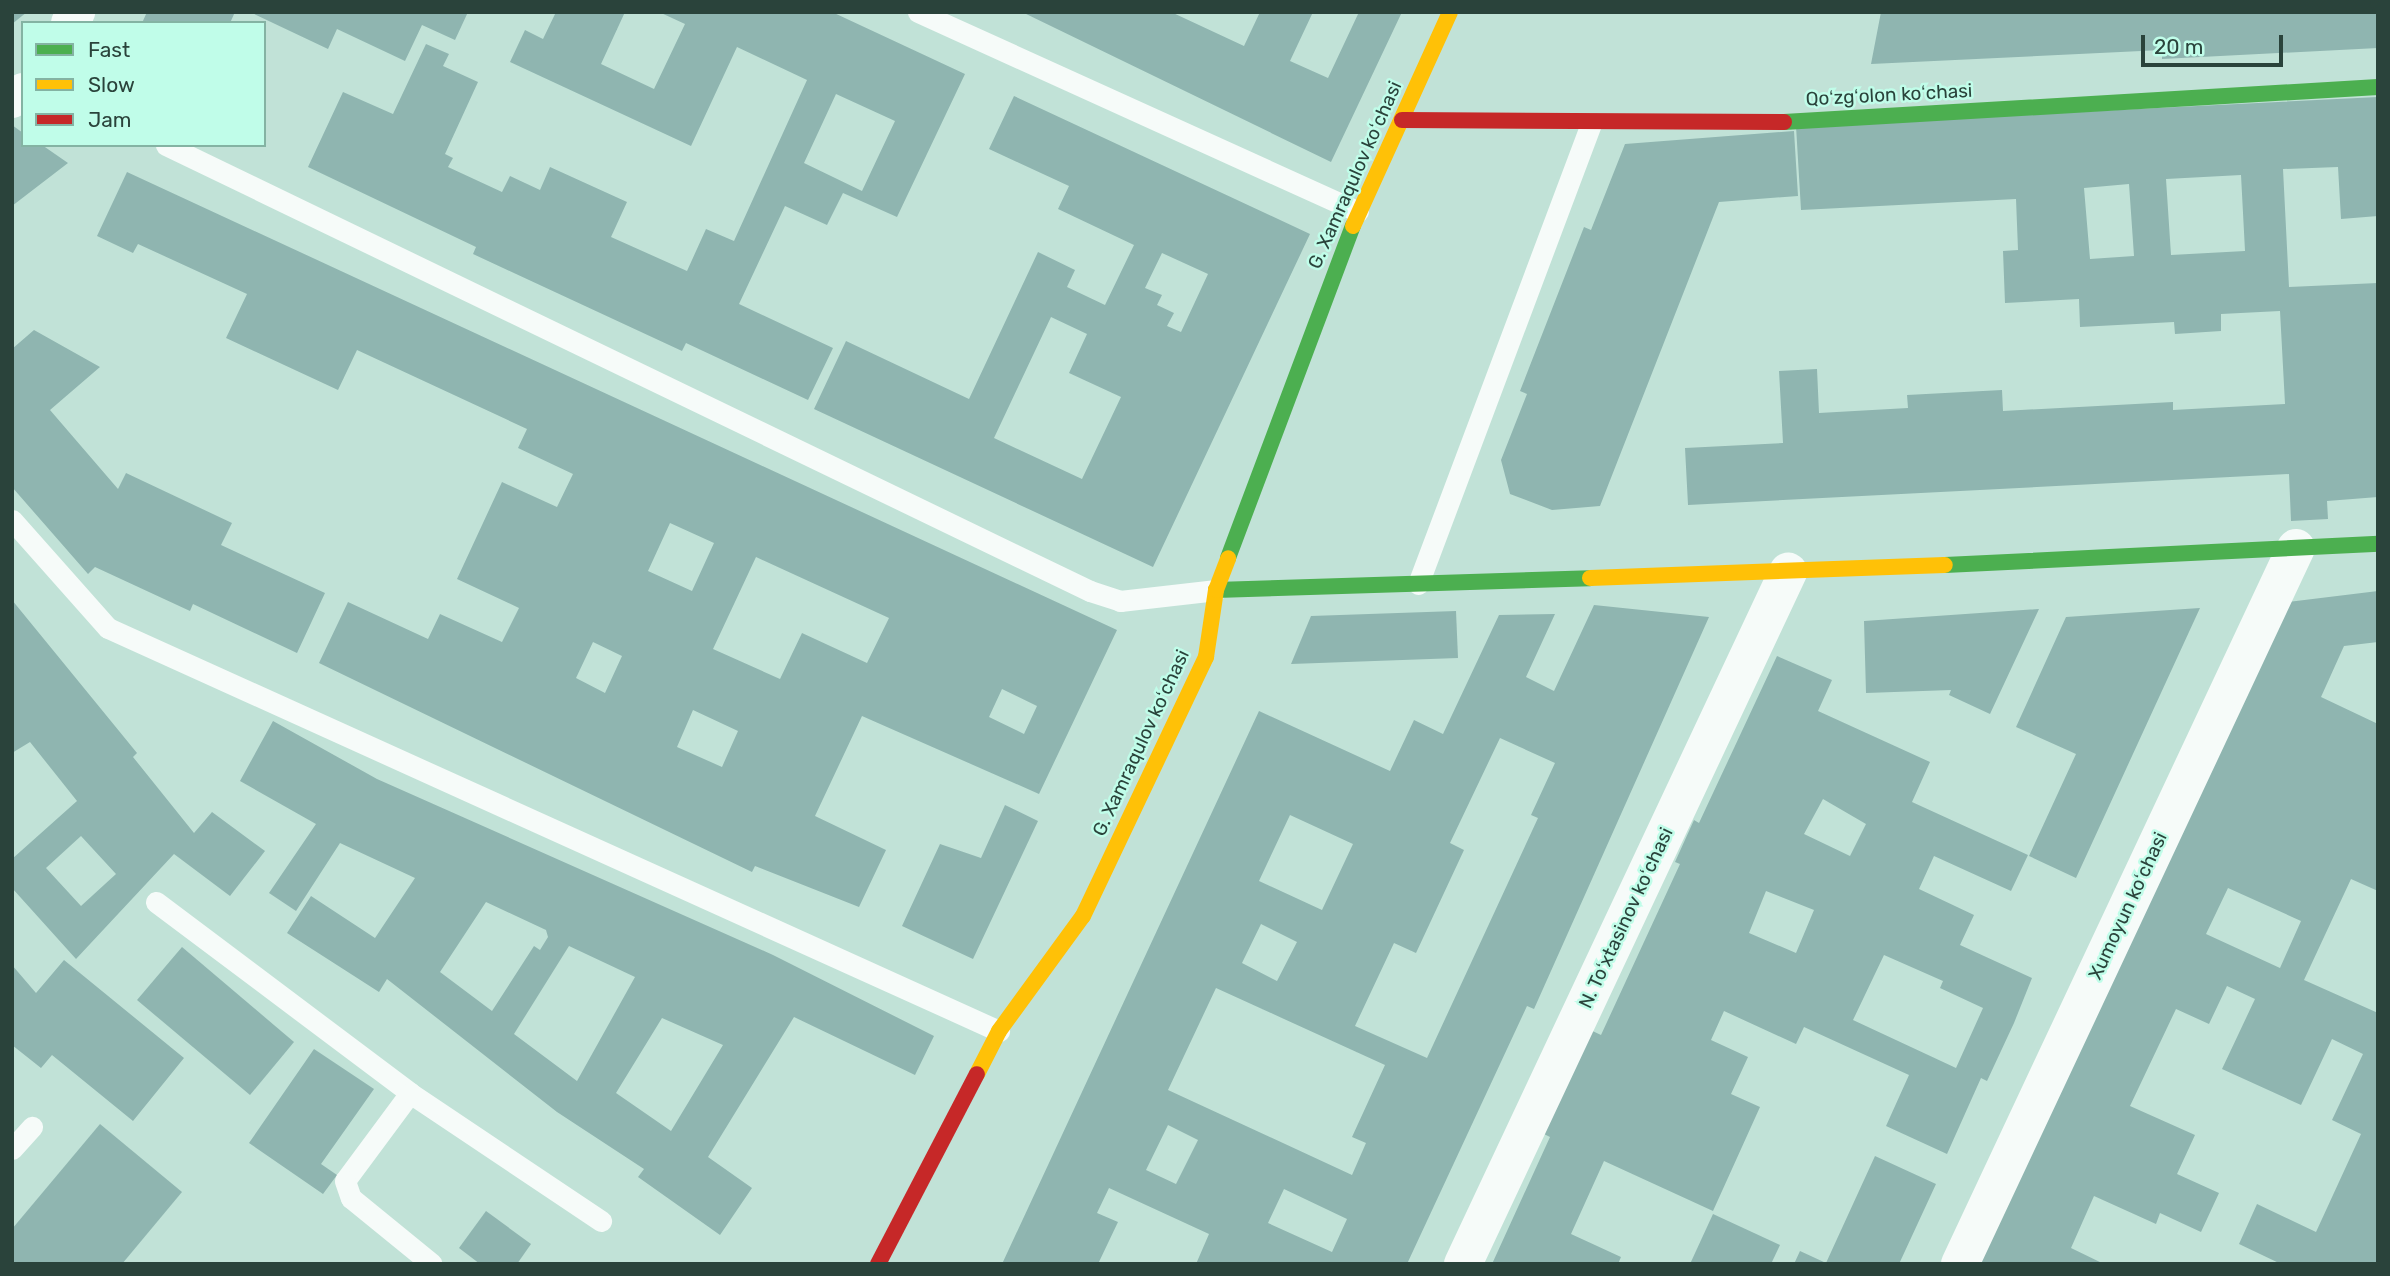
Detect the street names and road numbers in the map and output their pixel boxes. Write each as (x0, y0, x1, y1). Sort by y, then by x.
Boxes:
street label: G. Xamraqulov koʻchasi (1303, 77, 1407, 273)
street label: Qoʻzgʻolon koʻchasi (1805, 79, 1973, 111)
street label: G. Xamraqulov koʻchasi (1088, 646, 1194, 840)
street label: N. Toʻxtasinov koʻchasi (1574, 824, 1678, 1012)
street label: Xumoyun koʻchasi (2084, 829, 2172, 983)

